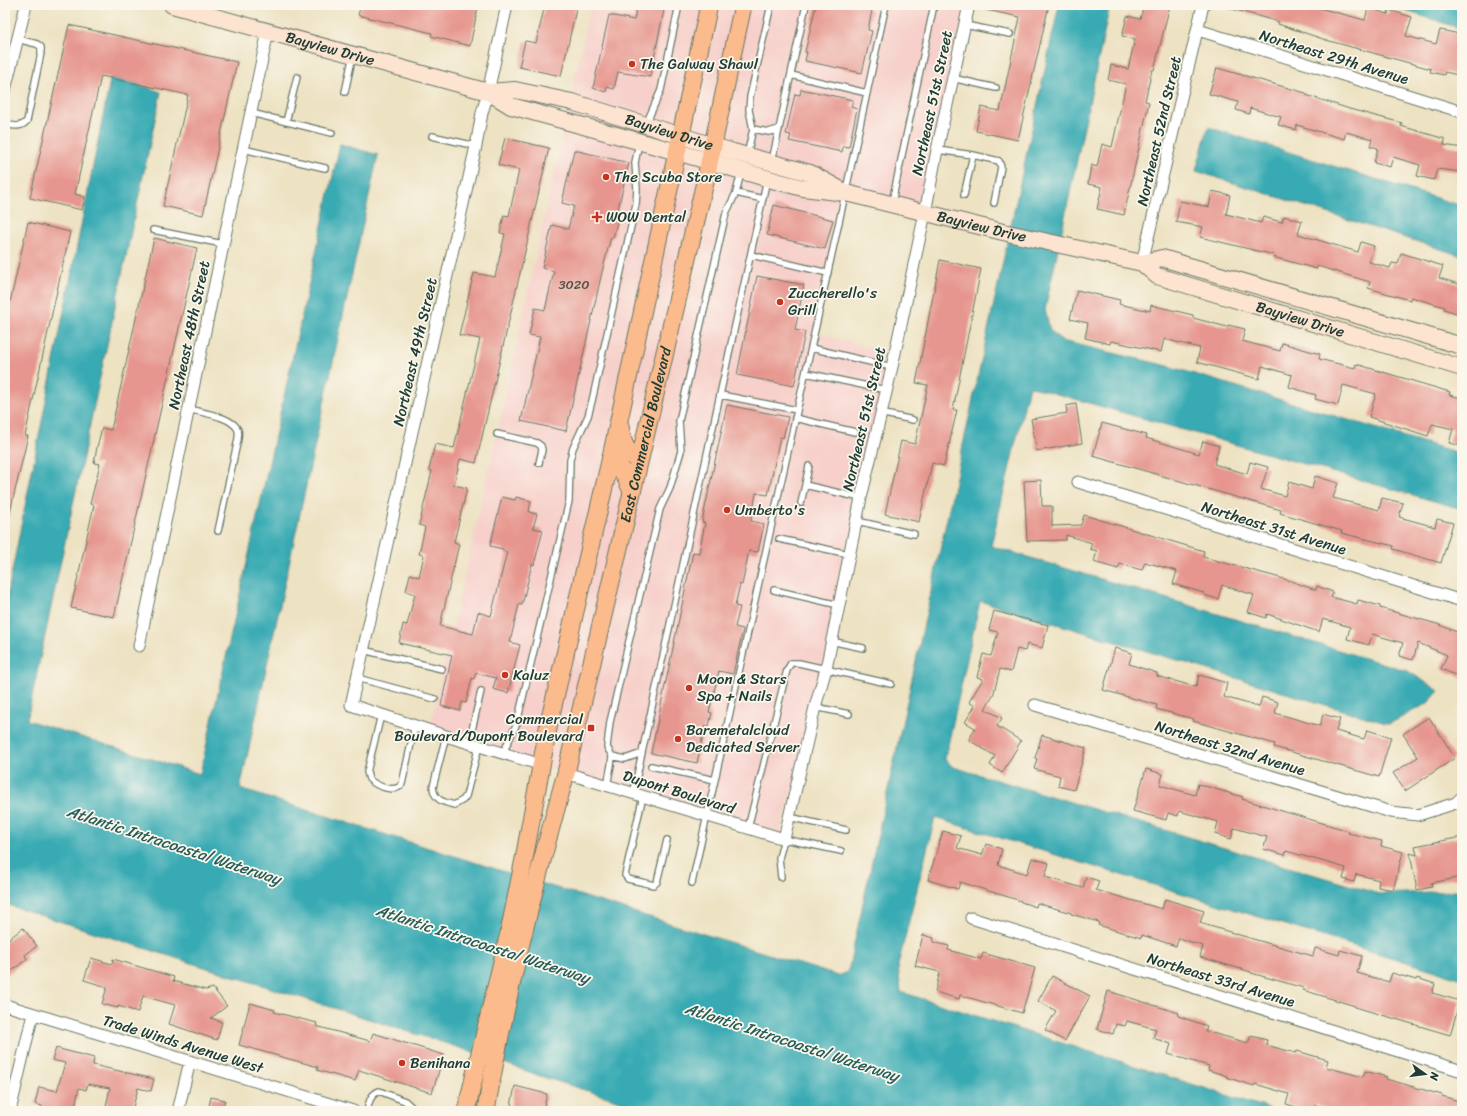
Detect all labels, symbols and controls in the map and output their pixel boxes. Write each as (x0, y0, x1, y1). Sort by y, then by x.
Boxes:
street label: Northeast 29th Avenue (1256, 22, 1412, 92)
street label: Bayview Drive (283, 24, 378, 73)
street label: Northeast 51st Street (904, 28, 960, 178)
place label: The Galway Shawl (640, 51, 759, 77)
street label: Northeast 52nd Street (1129, 53, 1189, 208)
marker: The Galway Shawl (627, 59, 637, 69)
street label: Bayview Drive (622, 106, 717, 158)
place label: The Scuba Store (614, 164, 723, 190)
marker: The Scuba Store (601, 172, 611, 182)
street label: Bayview Drive (934, 203, 1029, 250)
place label: WOW Dental (606, 204, 687, 230)
marker: WOW Dental (591, 211, 603, 223)
street label: Northeast 48th Street (161, 258, 218, 412)
house number: 3020 (558, 273, 590, 296)
street label: Northeast 49th Street (385, 275, 445, 429)
place label: Zuccherello's Grill (788, 280, 877, 323)
street label: Bayview Drive (1253, 294, 1348, 345)
marker: Zuccherello's Grill (775, 297, 785, 307)
street label: East Commercial Boulevard (612, 343, 679, 525)
street label: Northeast 51st Street (835, 344, 893, 494)
street label: Northeast 31st Avenue (1198, 494, 1350, 562)
place label: Umberto's (735, 497, 805, 523)
marker: Umberto's (722, 505, 732, 515)
place label: Kaluz (513, 662, 550, 688)
place label: Moon & Stars Spa + Nails (697, 666, 787, 709)
marker: Kaluz (500, 670, 510, 680)
marker: Moon & Stars Spa + Nails (684, 683, 694, 693)
place label: Commercial Boulevard/Dupont Boulevard (394, 706, 584, 749)
street label: Northeast 32nd Avenue (1152, 713, 1308, 783)
place label: Baremetalcloud Dedicated Server (686, 717, 800, 760)
marker: Commercial Boulevard/Dupont Boulevard (586, 723, 596, 733)
marker: Baremetalcloud Dedicated Server (673, 734, 683, 744)
street label: Dupont Boulevard (620, 763, 739, 822)
water label: Atlantic Intracoastal Waterway (62, 796, 287, 894)
water label: Atlantic Intracoastal Waterway (371, 895, 596, 993)
street label: Northeast 33rd Avenue (1144, 945, 1298, 1015)
water label: Atlantic Intracoastal Waterway (680, 993, 905, 1091)
street label: Trade Winds Avenue West (99, 1007, 268, 1081)
place label: Benihana (410, 1050, 471, 1076)
north arrow (1405, 1054, 1445, 1094)
marker: Benihana (397, 1058, 407, 1068)
text: N (1424, 1069, 1445, 1083)

